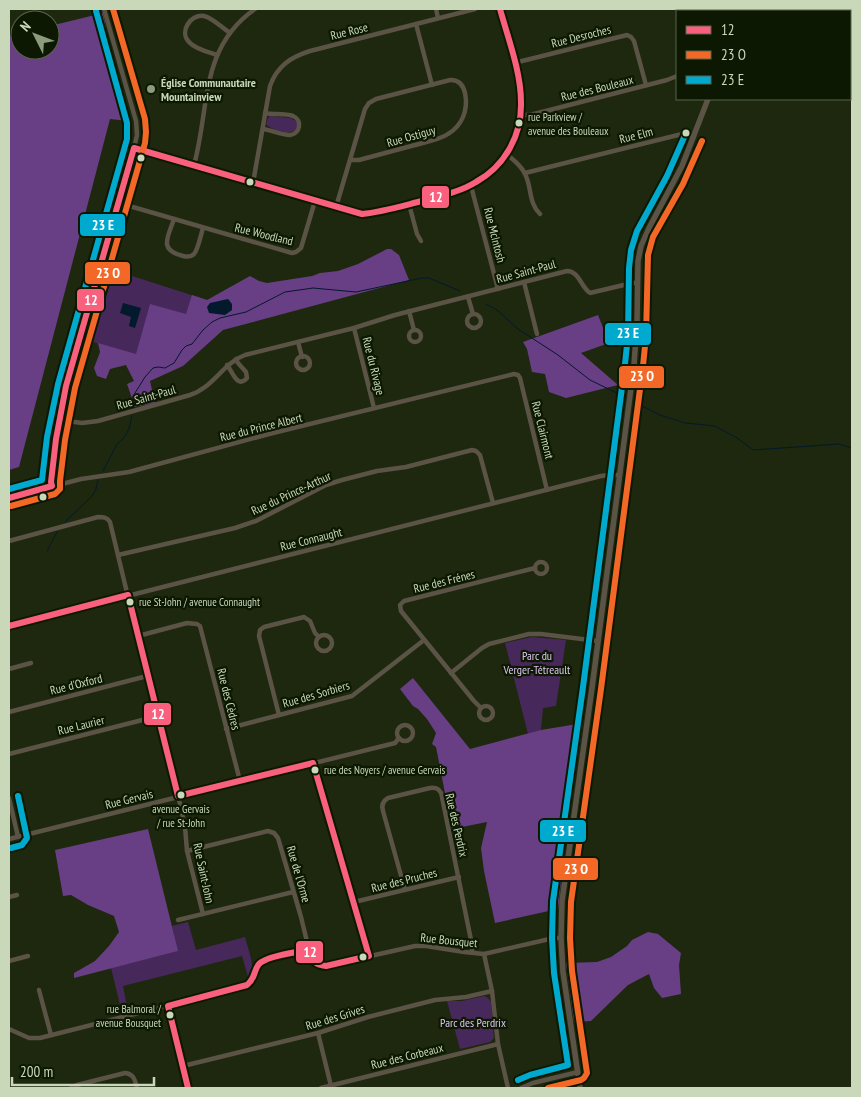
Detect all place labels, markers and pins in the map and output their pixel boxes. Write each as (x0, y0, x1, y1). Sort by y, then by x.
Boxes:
place label: Église Communautaire Mountainview (161, 75, 256, 104)
marker: Église Communautaire Mountainview (145, 83, 157, 95)
place label: rue Parkview / avenue des Bouleaux (528, 110, 609, 138)
marker: rue Parkview / avenue des Bouleaux (514, 118, 524, 128)
unlabelled marker (681, 128, 691, 138)
unlabelled marker (136, 153, 146, 163)
unlabelled marker (245, 177, 255, 187)
unlabelled marker (38, 492, 48, 502)
place label: rue St-John / avenue Connaught (139, 595, 260, 609)
marker: rue St-John / avenue Connaught (125, 597, 135, 607)
place label: rue des Noyers / avenue Gervais (324, 763, 446, 777)
marker: rue des Noyers / avenue Gervais (310, 765, 320, 775)
marker: avenue Gervais / rue St-John (176, 790, 186, 800)
place label: avenue Gervais / rue St-John (152, 802, 210, 830)
unlabelled marker (358, 952, 368, 962)
place label: rue Balmoral / avenue Bousquet (96, 1002, 162, 1030)
marker: rue Balmoral / avenue Bousquet (165, 1010, 175, 1020)

